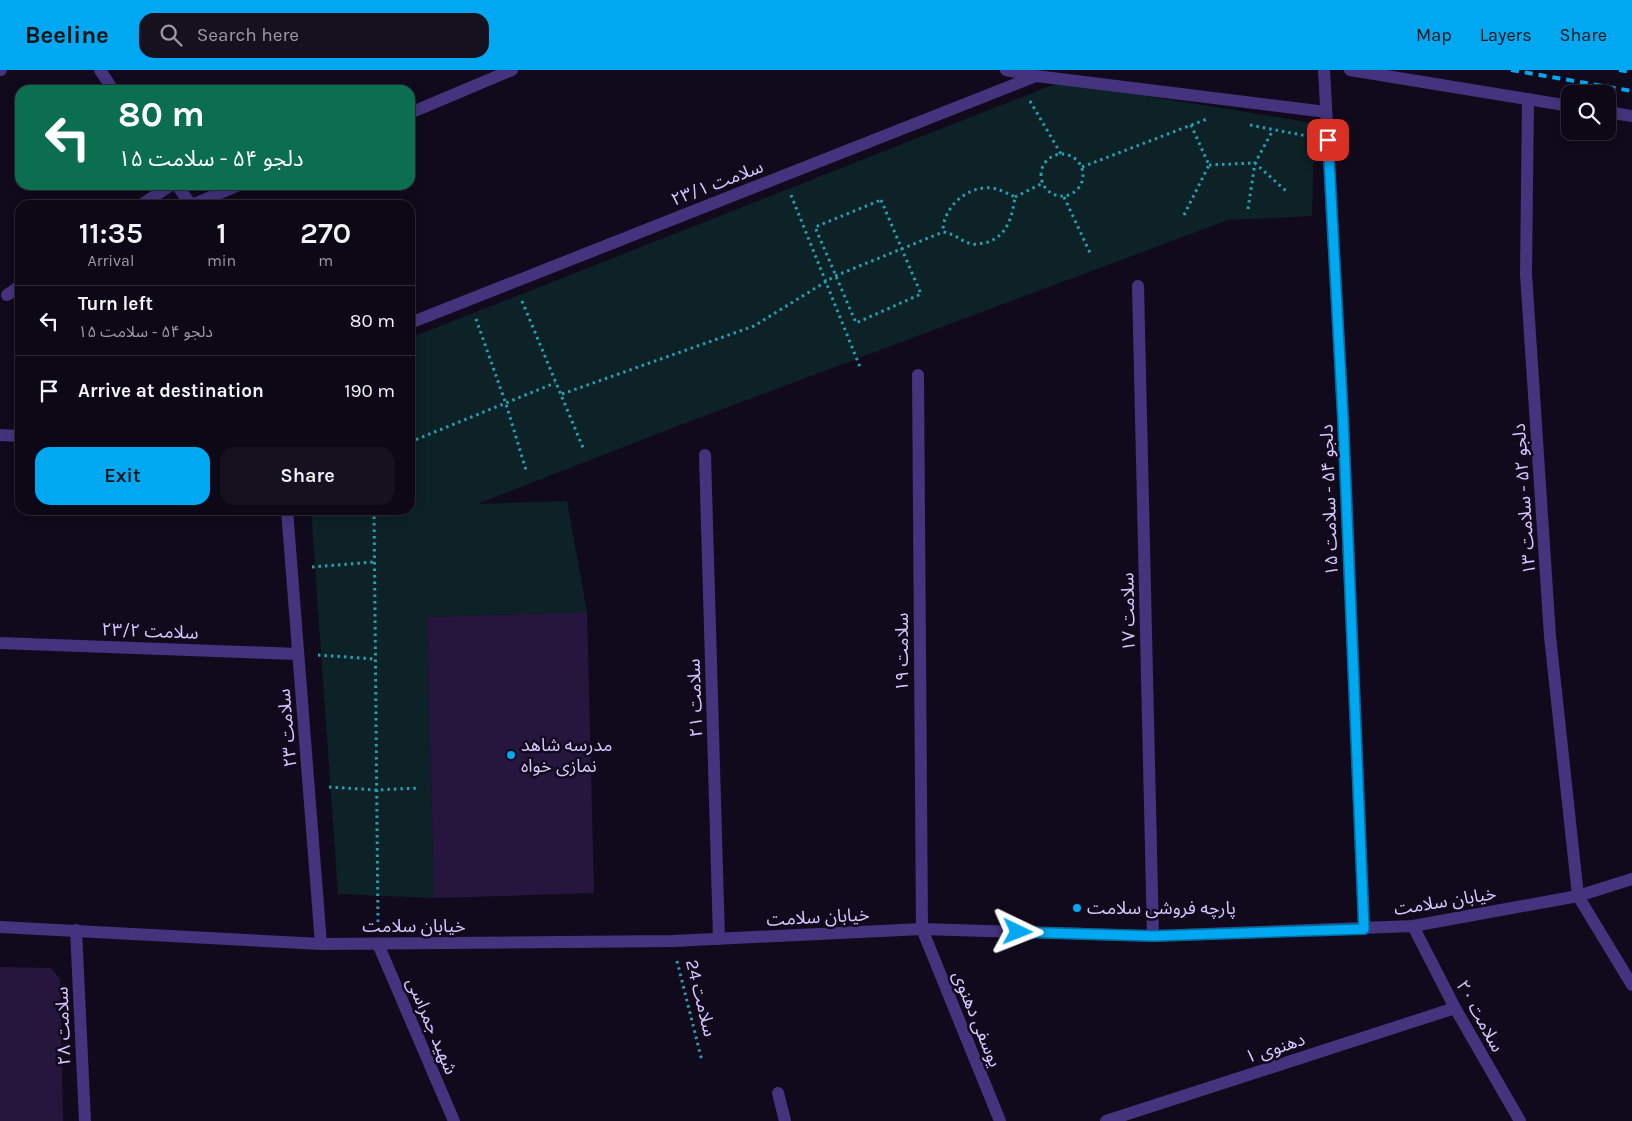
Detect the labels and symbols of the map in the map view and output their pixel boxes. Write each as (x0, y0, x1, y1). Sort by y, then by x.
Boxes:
pin (1307, 119, 1349, 161)
street label: سلامت ۲۳/۱ (668, 155, 766, 211)
street label: دلجو ۵۲ - سلامت ۱۳ (1508, 423, 1540, 575)
street label: دلجو ۵۴ - سلامت ۱۵ (1315, 424, 1343, 576)
street label: سلامت ۱۷ (1116, 572, 1140, 652)
street label: سلامت ۱۹ (891, 613, 913, 691)
street label: سلامت ۲۳/۲ (101, 618, 199, 644)
street label: سلامت ۲۱ (683, 658, 707, 738)
street label: سلامت ۲۳ (273, 688, 301, 768)
place label: مدرسه شاهد نمازی خواه (521, 734, 613, 777)
marker: مدرسه شاهد نمازی خواه (505, 749, 517, 761)
street label: خیابان سلامت (1392, 882, 1498, 920)
place label: پارچه فروشی سلامت (1087, 897, 1236, 919)
marker: پارچه فروشی سلامت (1071, 902, 1083, 914)
street label: خیابان سلامت (766, 903, 870, 931)
position arrow (991, 905, 1043, 957)
street label: خیابان سلامت (362, 915, 466, 937)
street label: سلامت 24 (681, 957, 721, 1039)
street label: یوسفی دهنوی (948, 968, 1006, 1070)
street label: شهید جمراسی (402, 974, 462, 1078)
street label: سلامت ۲۰ (1451, 976, 1509, 1056)
street label: سلامت ۲۸ (51, 986, 75, 1066)
street label: دهنوی ۱ (1242, 1028, 1308, 1068)

